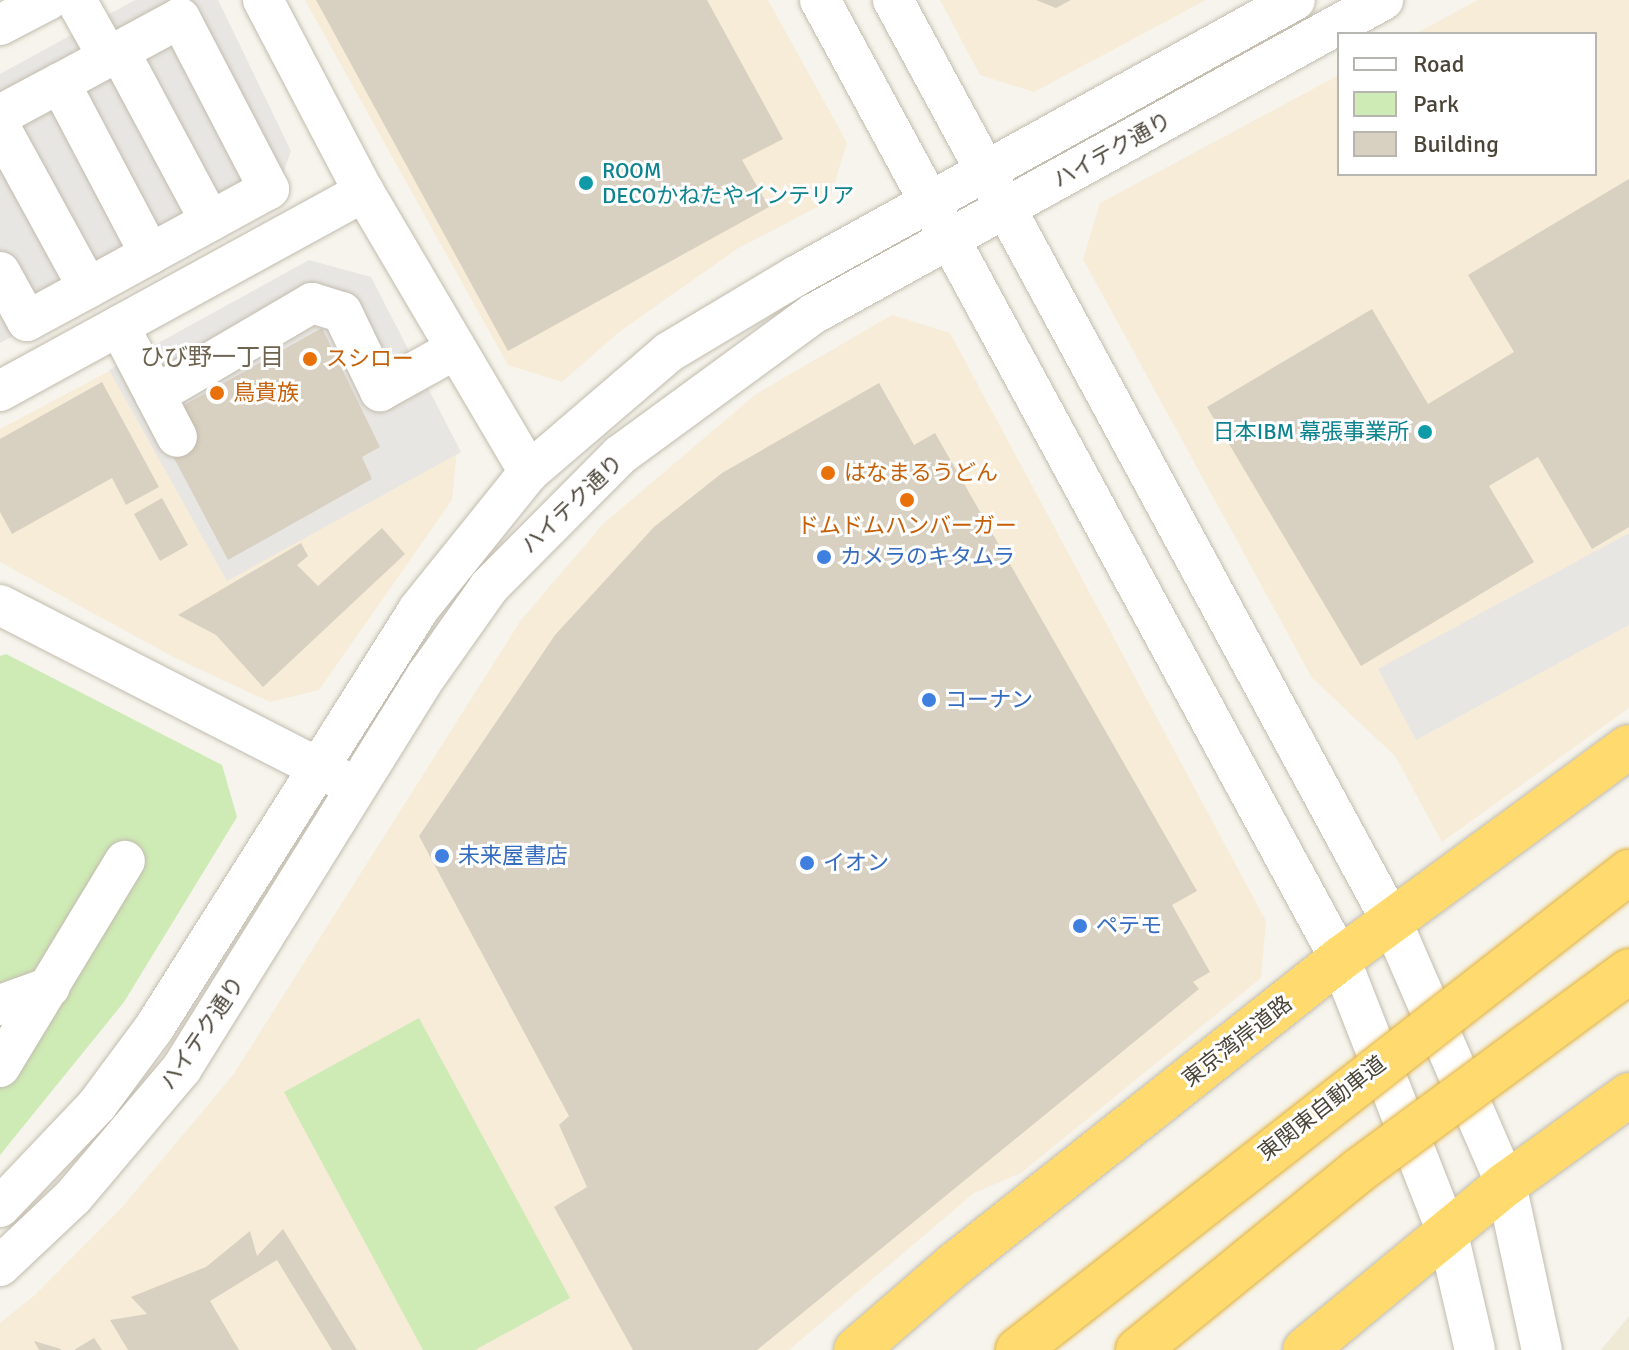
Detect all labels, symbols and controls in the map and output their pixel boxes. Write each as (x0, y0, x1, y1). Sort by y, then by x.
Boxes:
legend (1337, 32, 1597, 176)
text: Road (1413, 49, 1464, 79)
text: Park (1413, 89, 1459, 119)
street label: ハイテク通り (1048, 106, 1176, 194)
text: Building (1413, 129, 1499, 159)
place label: ROOM DECOかねたやインテリア (602, 157, 854, 208)
marker: ROOM DECOかねたやインテリア (577, 174, 595, 192)
district label: ひび野一丁目 (140, 344, 284, 372)
place label: スシロー (326, 346, 414, 372)
marker: スシロー (301, 350, 319, 368)
place label: 鳥貴族 (233, 380, 299, 406)
marker: 鳥貴族 (208, 384, 226, 402)
place label: 日本IBM 幕張事業所 (1213, 419, 1409, 445)
marker: 日本IBM 幕張事業所 (1416, 423, 1434, 441)
street label: ハイテク通り (515, 449, 629, 559)
place label: はなまるうどん (844, 460, 998, 486)
marker: はなまるうどん (819, 464, 837, 482)
marker: ドムドムハンバーガー (898, 491, 916, 509)
place label: ドムドムハンバーガー (797, 513, 1017, 539)
place label: カメラのキタムラ (840, 544, 1016, 570)
marker: カメラのキタムラ (815, 548, 833, 566)
place label: コーナン (945, 687, 1033, 713)
marker: コーナン (920, 691, 938, 709)
place label: 未来屋書店 (458, 843, 568, 869)
marker: 未来屋書店 (433, 847, 451, 865)
place label: イオン (823, 850, 889, 876)
marker: イオン (798, 854, 816, 872)
place label: ペテモ (1096, 913, 1162, 939)
marker: ペテモ (1071, 917, 1089, 935)
street label: ハイテク通り (154, 971, 250, 1095)
street label: 東京湾岸道路 (1177, 990, 1297, 1092)
street label: 東関東自動車道 (1253, 1050, 1391, 1166)

